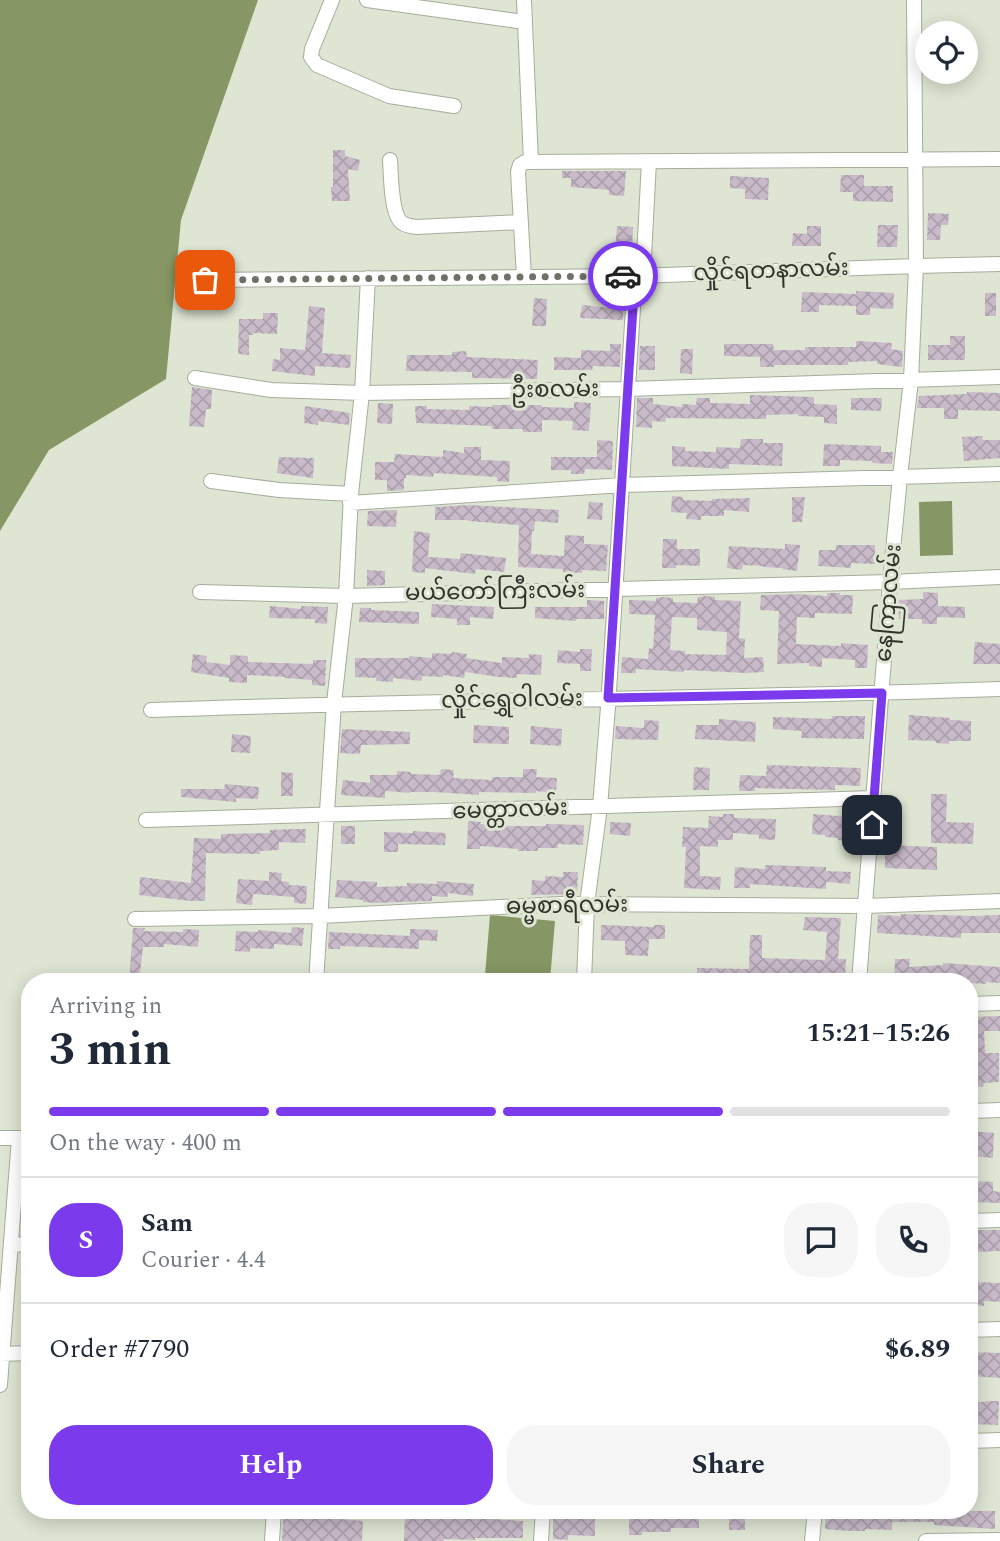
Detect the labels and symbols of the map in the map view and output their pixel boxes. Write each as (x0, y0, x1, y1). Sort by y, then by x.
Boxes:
courier (588, 241, 658, 311)
pin (175, 250, 235, 310)
street label: လှိုင်ရတနာလမ်း (693, 251, 849, 291)
street label: ဦးစလမ်း (511, 372, 599, 408)
street label: နေကြာလမ်း (866, 543, 912, 663)
street label: မယ်တော်ကြီးလမ်း (404, 573, 586, 611)
street label: လှိုင်ရွှေဝါလမ်း (441, 681, 583, 719)
street label: မေတ္တာလမ်း (452, 790, 568, 830)
pin (842, 795, 902, 855)
street label: ဓမ္မစာရီလမ်း (506, 887, 628, 925)

